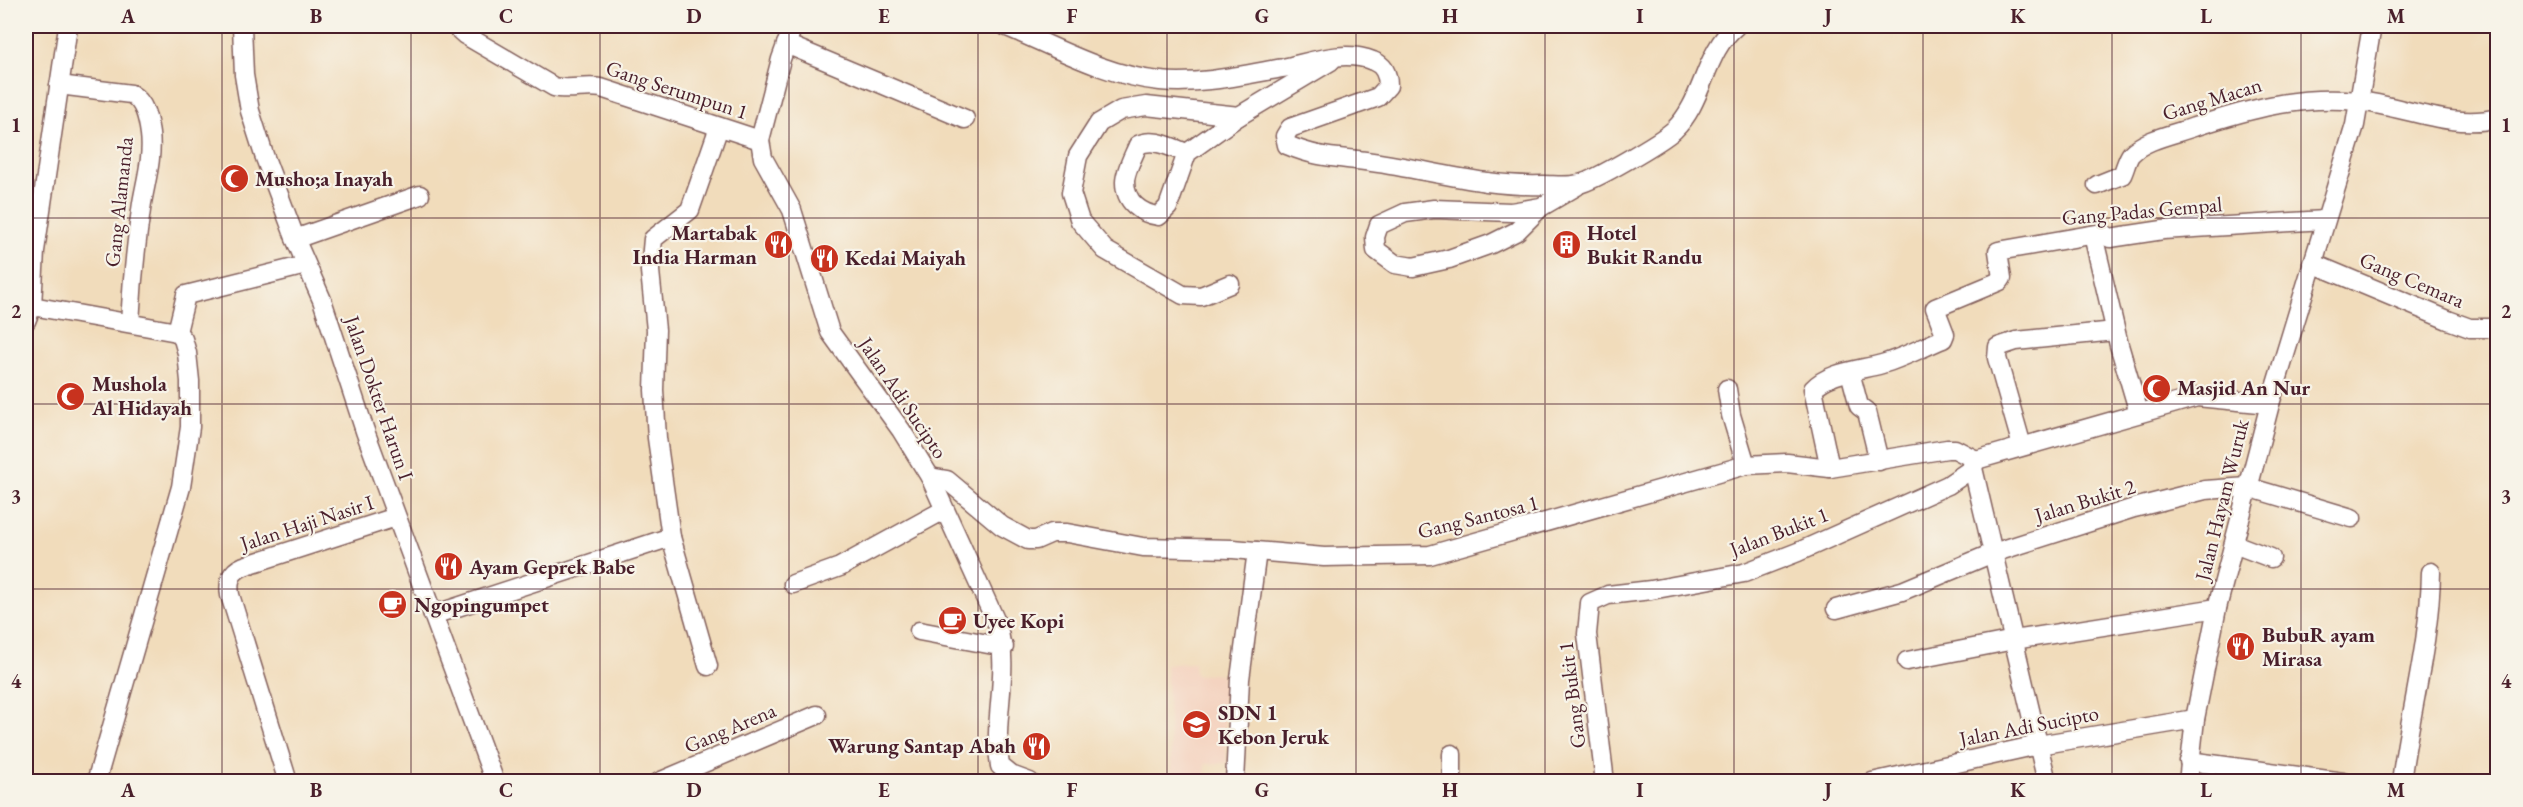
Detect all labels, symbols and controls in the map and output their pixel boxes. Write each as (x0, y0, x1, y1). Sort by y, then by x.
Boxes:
text: A (120, 3, 136, 29)
text: B (310, 3, 322, 29)
text: C (499, 3, 513, 29)
text: D (686, 3, 702, 29)
text: E (878, 3, 890, 29)
text: F (1067, 3, 1078, 29)
text: G (1255, 3, 1269, 29)
text: H (1442, 3, 1458, 29)
text: I (1636, 3, 1644, 29)
text: J (1822, 3, 1832, 29)
text: K (2010, 3, 2026, 29)
text: L (2200, 3, 2212, 29)
text: M (2387, 3, 2405, 29)
street label: Gang Serumpun 1 (603, 54, 752, 125)
street label: Gang Macan (2159, 71, 2265, 126)
text: 1 (11, 112, 21, 138)
text: 1 (2501, 112, 2511, 138)
street label: Gang Alamanda (98, 135, 139, 268)
mosque icon: Musho;a Inayah (218, 163, 250, 195)
place label: Musho;a Inayah (255, 165, 394, 192)
street label: Gang Padas Gempal (2061, 190, 2223, 231)
place label: Martabak India Harman (633, 219, 758, 270)
place label: Hotel Bukit Randu (1587, 219, 1703, 270)
restaurant icon: Martabak India Harman (762, 229, 794, 261)
building icon: Hotel Bukit Randu (1550, 229, 1582, 261)
restaurant icon: Kedai Maiyah (808, 242, 840, 274)
place label: Kedai Maiyah (845, 244, 966, 271)
street label: Gang Cemara (2356, 245, 2469, 314)
text: 2 (11, 298, 22, 324)
text: 2 (2501, 298, 2512, 324)
street label: Jalan Dokter Harun I (338, 310, 420, 483)
street label: Jalan Adi Sucipto (852, 330, 954, 464)
place label: Mushola Al Hidayah (91, 370, 192, 421)
mosque icon: Masjid An Nur (2140, 372, 2172, 404)
place label: Masjid An Nur (2177, 374, 2311, 401)
mosque icon: Mushola Al Hidayah (55, 380, 87, 412)
street label: Jalan Hayam Wuruk (2188, 415, 2255, 585)
street label: Jalan Bukit 2 (2030, 472, 2138, 529)
text: 3 (11, 483, 21, 509)
text: 3 (2501, 483, 2511, 509)
street label: Jalan Haji Nasir I (235, 488, 377, 557)
street label: Gang Santosa 1 (1415, 488, 1541, 545)
street label: Jalan Bukit 1 (1724, 500, 1832, 563)
restaurant icon: Ayam Geprek Babe (432, 551, 464, 583)
place label: Ayam Geprek Babe (468, 553, 635, 580)
cafe icon: Ngopingumpet (377, 589, 409, 621)
place label: Ngopingumpet (414, 591, 549, 618)
cafe icon: Uyee Kopi (936, 605, 968, 637)
place label: Uyee Kopi (973, 607, 1064, 634)
place label: BubuR ayam Mirasa (2262, 621, 2375, 672)
restaurant icon: BubuR ayam Mirasa (2225, 631, 2257, 663)
street label: Gang Bukit 1 (1552, 640, 1591, 750)
text: 4 (11, 668, 22, 694)
text: 4 (2501, 668, 2512, 694)
street label: Gang Arena (680, 696, 780, 759)
place label: SDN 1 Kebon Jeruk (1218, 699, 1329, 750)
street label: Jalan Adi Sucipto (1955, 699, 2101, 753)
school or university icon: SDN 1 Kebon Jeruk (1181, 709, 1213, 741)
restaurant icon: Warung Santap Abah (1021, 730, 1053, 762)
place label: Warung Santap Abah (828, 732, 1016, 759)
text: A (120, 777, 136, 803)
text: B (310, 777, 322, 803)
text: C (499, 777, 513, 803)
text: D (686, 777, 702, 803)
text: E (878, 777, 890, 803)
text: F (1067, 777, 1078, 803)
text: G (1255, 777, 1269, 803)
text: H (1442, 777, 1458, 803)
text: I (1636, 777, 1644, 803)
text: J (1822, 777, 1832, 803)
text: K (2010, 777, 2026, 803)
text: L (2200, 777, 2212, 803)
text: M (2387, 777, 2405, 803)

